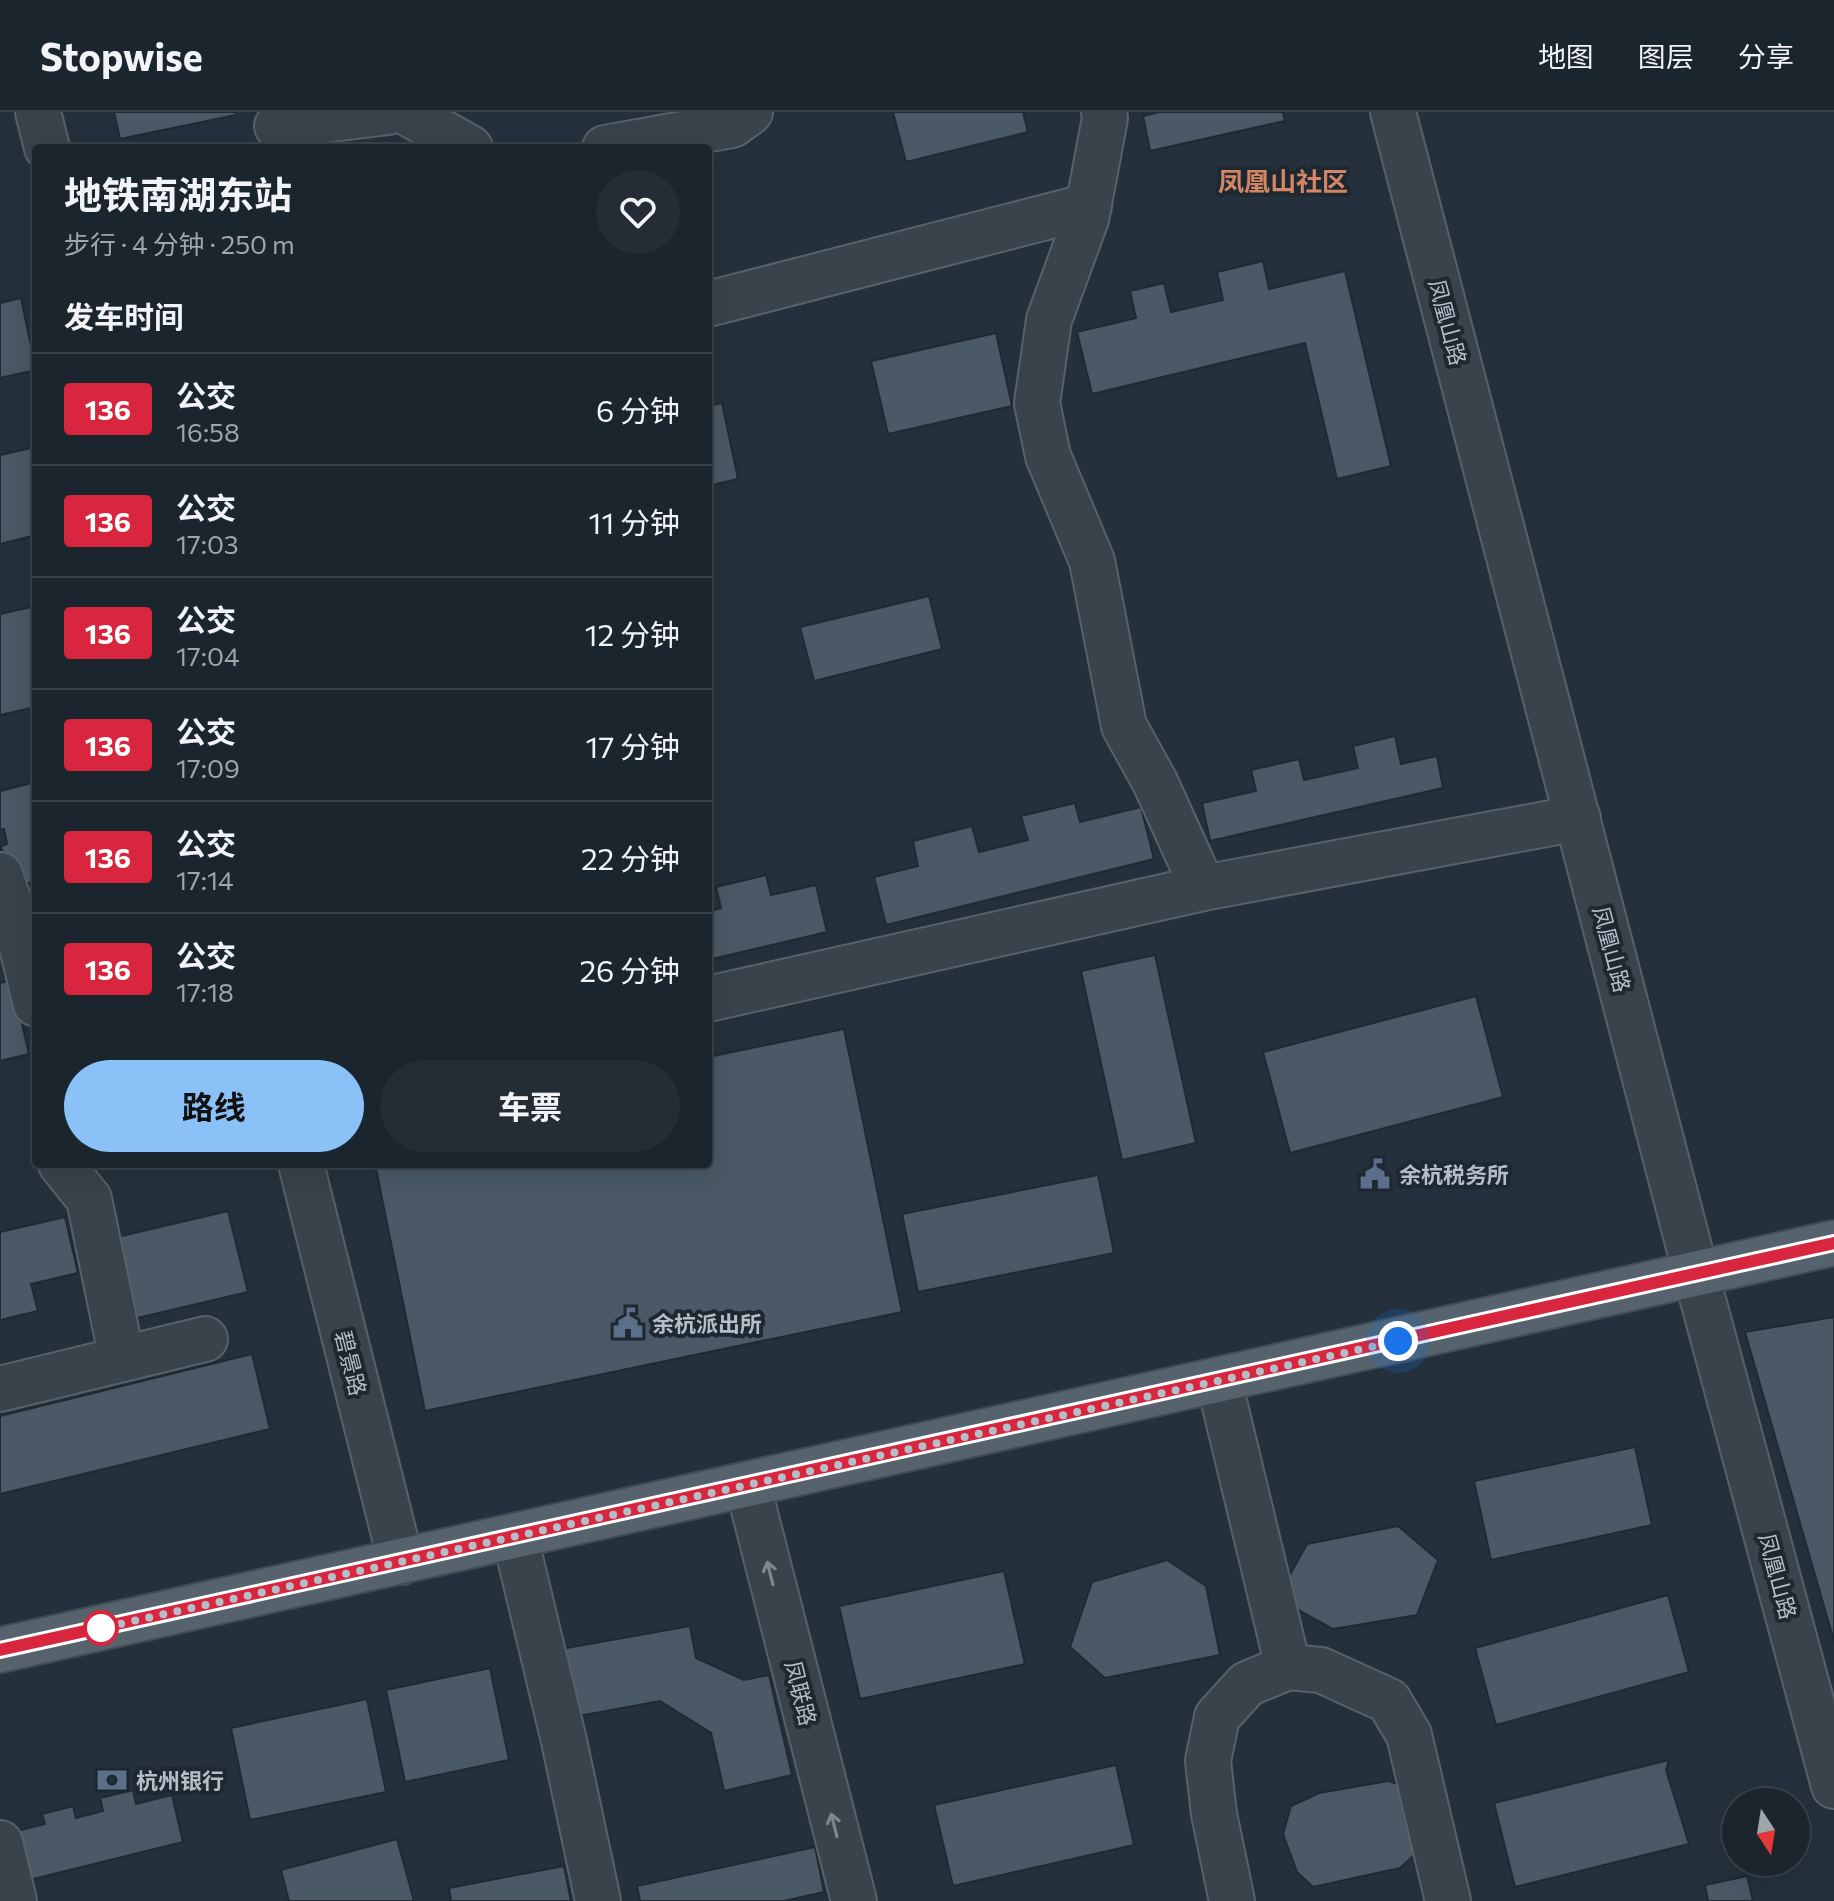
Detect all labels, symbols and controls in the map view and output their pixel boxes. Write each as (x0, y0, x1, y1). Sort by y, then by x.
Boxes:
text: Stopwise (40, 32, 203, 79)
text: 地图 (1538, 39, 1594, 73)
text: 图层 (1638, 39, 1694, 73)
text: 分享 (1738, 39, 1794, 73)
district label: 凤凰山社区 (1218, 165, 1348, 196)
text: 地铁南湖东站 (64, 170, 292, 217)
button: heart (596, 170, 680, 254)
text: 步行 · 4 分钟 · 250 m (64, 228, 295, 259)
street label: 凤凰山路 (1424, 276, 1472, 368)
text: 发车时间 (64, 297, 184, 334)
text: 公交 (176, 376, 236, 413)
text: 6 分钟 (596, 391, 680, 428)
text: 136 (85, 392, 131, 426)
text: 16:58 (176, 416, 240, 447)
text: 公交 (176, 488, 236, 525)
text: 11 分钟 (589, 503, 680, 540)
text: 136 (85, 504, 131, 538)
text: 17:03 (176, 528, 239, 559)
text: 公交 (176, 600, 236, 637)
text: 12 分钟 (585, 615, 680, 652)
text: 136 (85, 616, 131, 650)
text: 17:04 (176, 640, 240, 671)
text: 公交 (176, 712, 236, 749)
text: 17 分钟 (586, 727, 680, 764)
text: 136 (85, 728, 131, 762)
text: 17:09 (176, 752, 240, 783)
text: 公交 (176, 824, 236, 861)
text: 22 分钟 (581, 839, 680, 876)
text: 136 (85, 840, 131, 874)
text: 17:14 (176, 864, 234, 895)
street label: 凤凰山路 (1588, 903, 1636, 995)
text: 公交 (176, 936, 236, 973)
text: 26 分钟 (579, 951, 680, 988)
text: 136 (85, 952, 131, 986)
text: 17:18 (176, 976, 234, 1007)
button: 路线 (64, 1060, 364, 1152)
button: 车票 (380, 1060, 680, 1152)
public building icon: 余杭税务所 (1358, 1157, 1392, 1191)
place label: 余杭税务所 (1399, 1161, 1509, 1188)
public building icon: 余杭派出所 (611, 1306, 645, 1340)
place label: 余杭派出所 (652, 1310, 762, 1337)
your location (1378, 1321, 1418, 1361)
street label: 碧景路 (330, 1328, 372, 1398)
street label: 凤凰山路 (1754, 1530, 1802, 1622)
one-way arrow (762, 1561, 777, 1587)
unlabelled marker (84, 1611, 118, 1645)
street label: 凤联路 (780, 1658, 822, 1728)
bank icon: 杭州银行 (95, 1763, 129, 1797)
place label: 杭州银行 (136, 1767, 224, 1794)
north arrow (1722, 1788, 1810, 1876)
map controls (1722, 1788, 1810, 1876)
one-way arrow (826, 1813, 841, 1839)

